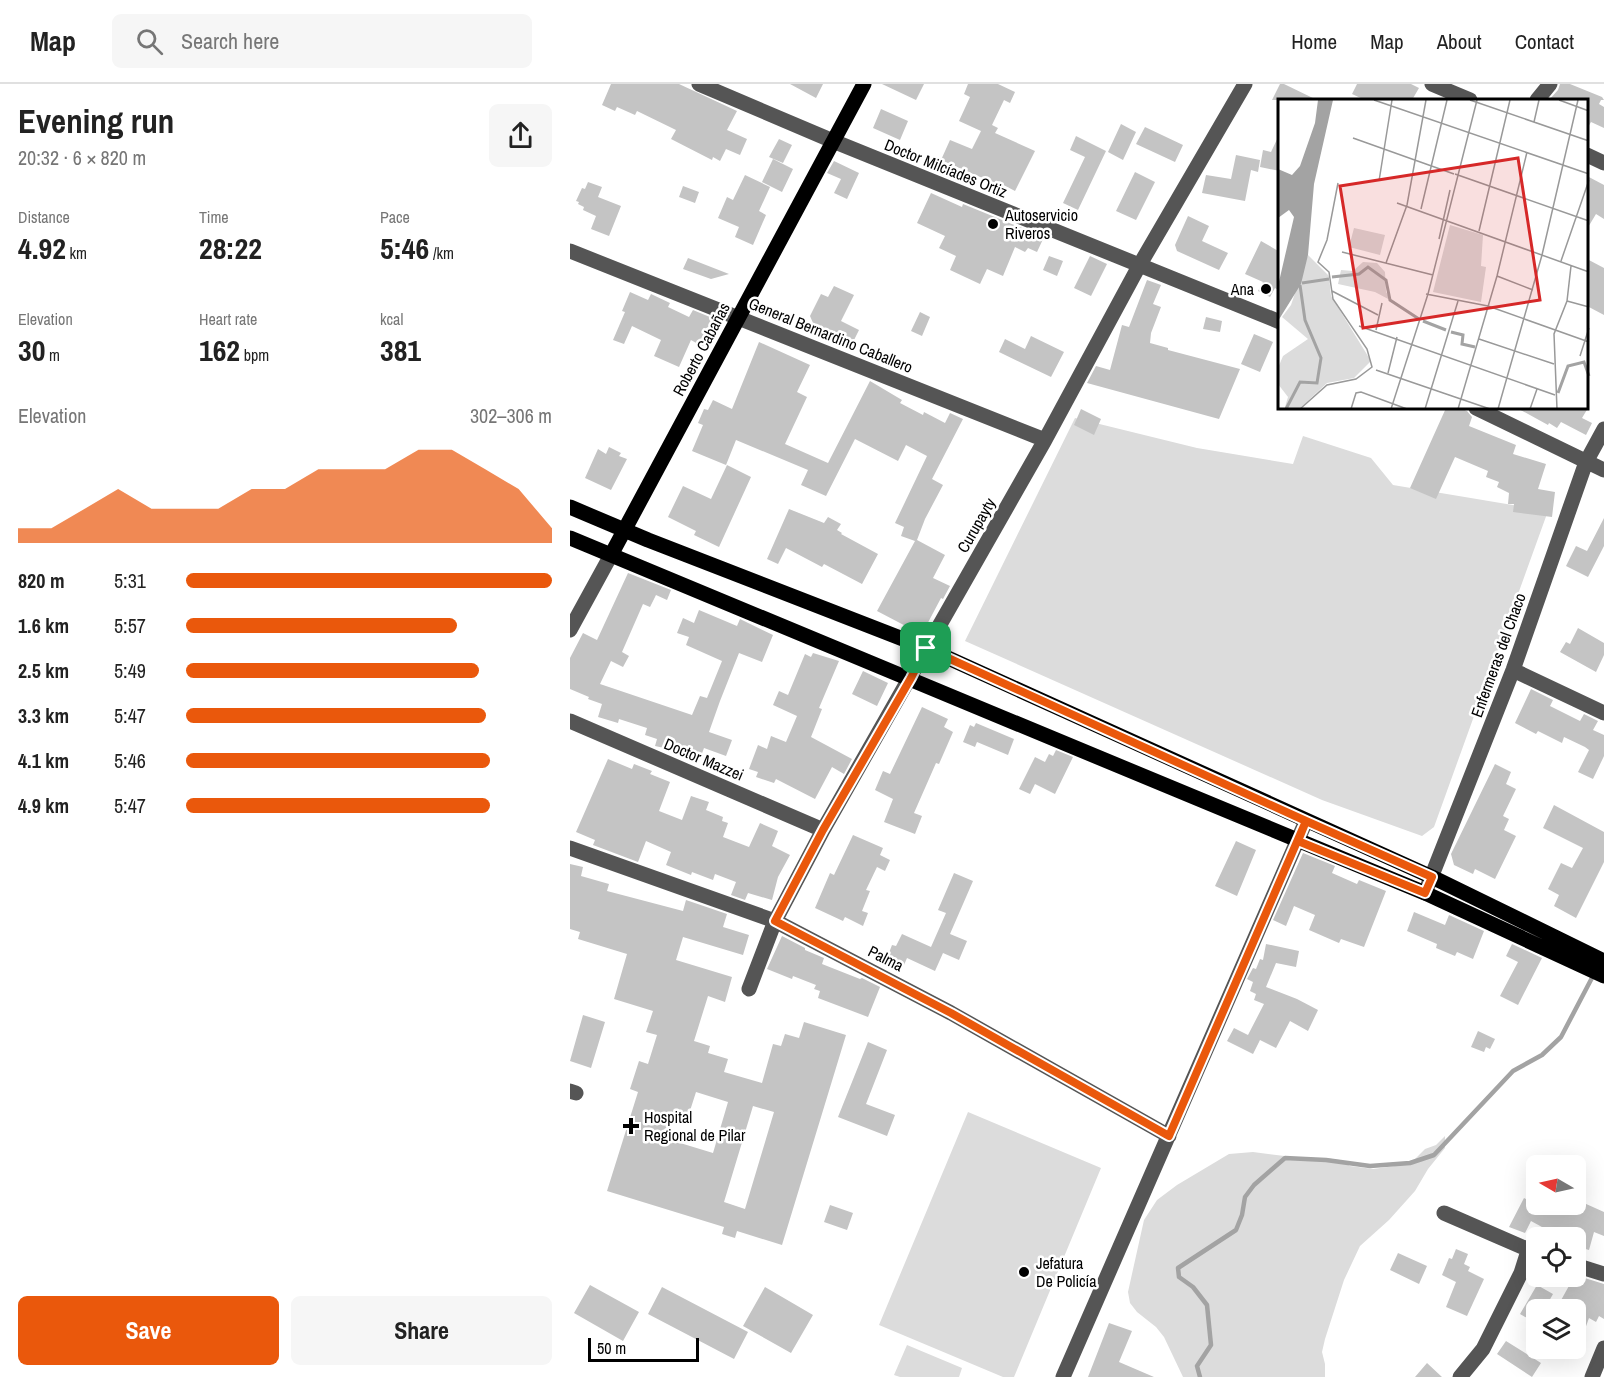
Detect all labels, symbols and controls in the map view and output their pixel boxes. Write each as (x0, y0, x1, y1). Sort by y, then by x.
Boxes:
search box (112, 14, 532, 68)
text: Map (30, 22, 76, 60)
icon: search (133, 25, 166, 58)
text: Search here (181, 26, 279, 56)
text: Home (1291, 27, 1337, 56)
text: Map (1370, 27, 1404, 56)
text: About (1437, 27, 1482, 56)
text: Contact (1515, 27, 1574, 56)
text: Evening run (18, 99, 174, 143)
inset map (1278, 99, 1589, 410)
button: share (489, 104, 552, 167)
street label: Doctor Milcíades Ortiz (881, 133, 1011, 203)
text: 20:32 · 6 × 820 m (18, 144, 146, 171)
place label: Autoservicio Riveros (1004, 204, 1078, 244)
text: Distance (18, 206, 70, 228)
text: Time (199, 206, 229, 228)
text: Pace (380, 206, 410, 228)
marker: Autoservicio Riveros (986, 217, 1000, 231)
text: 4.92 (18, 228, 66, 268)
text: 28:22 (199, 228, 262, 268)
text: 5:46 (380, 228, 429, 268)
text: km (66, 242, 87, 264)
text: /km (429, 242, 454, 264)
place label: Ana (1230, 278, 1255, 300)
marker: Ana (1259, 282, 1273, 296)
street label: General Bernardino Caballero (746, 292, 916, 378)
street label: Roberto Cabañas (667, 298, 735, 400)
text: Elevation (18, 308, 73, 330)
text: Heart rate (199, 308, 257, 330)
text: kcal (380, 308, 403, 330)
text: 30 (18, 330, 45, 370)
text: 162 (199, 330, 240, 370)
text: 381 (380, 330, 421, 370)
text: m (45, 344, 60, 366)
text: bpm (240, 344, 269, 366)
text: Elevation (18, 402, 86, 429)
text: 302–306 m (470, 402, 552, 429)
street label: Curupayty (952, 493, 1001, 556)
text: 820 m (18, 567, 65, 594)
text: 5:31 (114, 567, 146, 594)
street label: Enfermeras del Chaco (1465, 590, 1531, 720)
text: 1.6 km (18, 612, 69, 639)
text: 5:57 (114, 612, 146, 639)
pin (900, 622, 951, 673)
icon: arrive (909, 631, 942, 664)
text: 2.5 km (18, 657, 69, 684)
text: 5:49 (114, 657, 146, 684)
text: 3.3 km (18, 702, 69, 729)
text: 5:47 (114, 702, 146, 729)
street label: Doctor Mazzei (661, 732, 747, 786)
text: 4.1 km (18, 747, 69, 774)
text: 5:46 (114, 747, 146, 774)
text: 4.9 km (18, 792, 69, 819)
text: 5:47 (114, 792, 146, 819)
street label: Palma (864, 940, 908, 977)
place label: Hospital Regional de Pilar (644, 1106, 746, 1146)
marker: Hospital Regional de Pilar (622, 1117, 640, 1135)
north arrow (1526, 1155, 1586, 1215)
map controls (1526, 1155, 1586, 1359)
button: locate (1526, 1227, 1586, 1287)
place label: Jefatura De Policía (1036, 1252, 1097, 1292)
marker: Jefatura De Policía (1017, 1265, 1031, 1279)
button: Save (18, 1296, 279, 1365)
button: Share (291, 1296, 552, 1365)
button: layers (1526, 1299, 1586, 1359)
scale bar (588, 1335, 699, 1362)
text: 50 m (597, 1337, 626, 1359)

